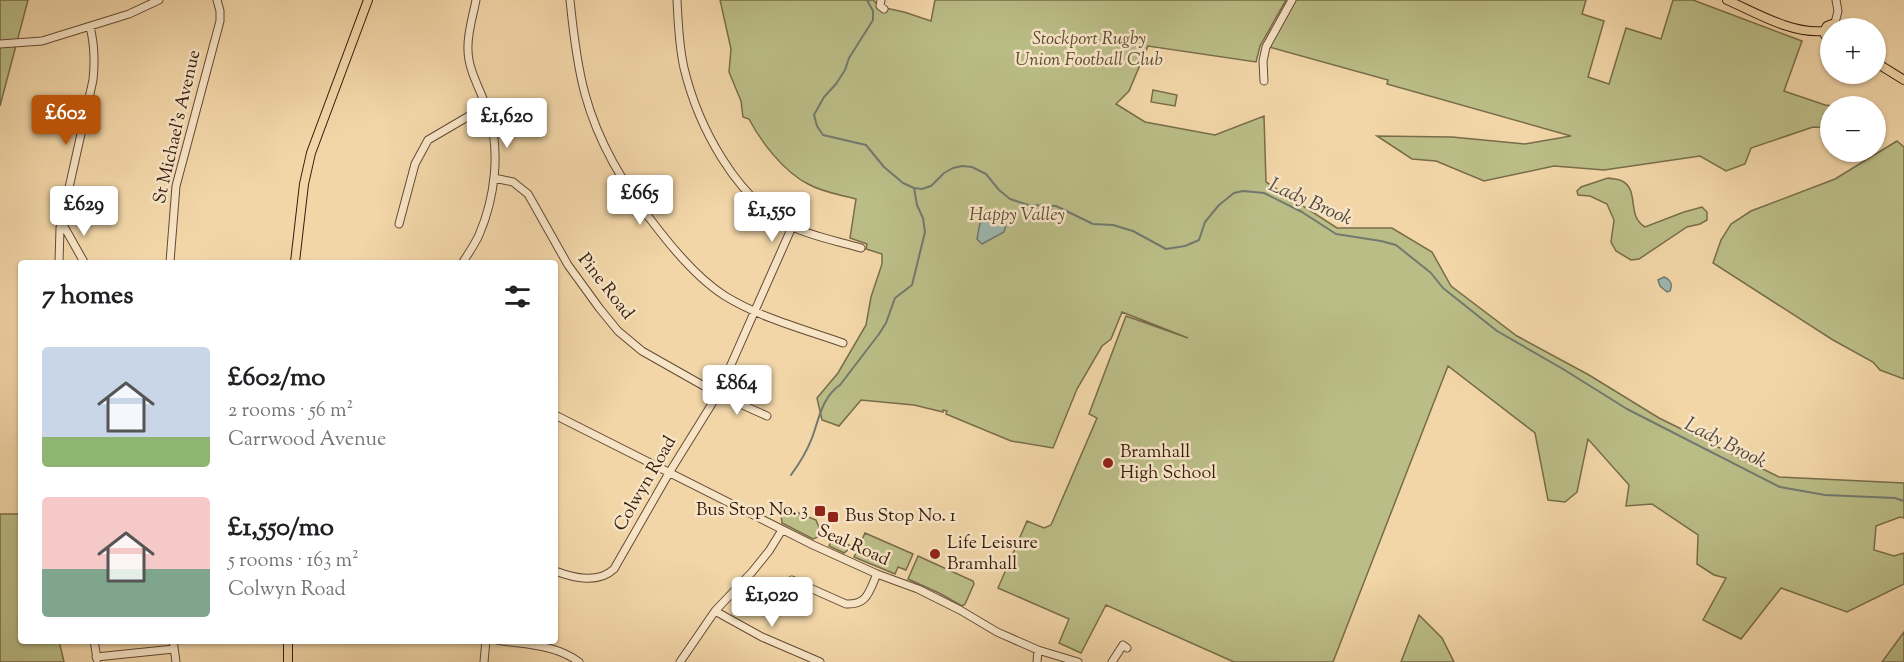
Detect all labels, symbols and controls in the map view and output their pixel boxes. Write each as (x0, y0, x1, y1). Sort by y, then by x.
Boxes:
map controls (1820, 18, 1886, 162)
button: + (1820, 18, 1886, 84)
park label: Stockport Rugby Union Football Club (1015, 27, 1163, 74)
street label: St Michael's Avenue (148, 47, 208, 207)
pin: £602 (30, 95, 102, 146)
button: − (1820, 96, 1886, 162)
pin: £1,620 (458, 98, 556, 149)
text: £602 (46, 100, 86, 129)
text: £1,620 (481, 103, 533, 132)
water label: Lady Brook (1263, 172, 1357, 234)
pin: £665 (604, 175, 676, 226)
text: £665 (621, 180, 659, 209)
pin: £629 (48, 186, 120, 237)
text: £629 (64, 191, 104, 220)
pin: £1,550 (723, 192, 821, 243)
text: £1,550 (748, 197, 796, 226)
park label: Happy Valley (969, 203, 1065, 229)
street label: Pine Road (571, 248, 639, 326)
text: 7 homes (42, 278, 133, 315)
icon: filters (501, 280, 534, 313)
text: £602/mo (228, 360, 326, 397)
pin: £864 (701, 365, 773, 416)
text: £864 (717, 370, 757, 399)
icon: home (90, 371, 162, 443)
text: 2 rooms · 56 m² (228, 397, 353, 426)
water label: Lady Brook (1679, 411, 1771, 477)
text: Carrwood Avenue (228, 426, 386, 455)
street label: Colwyn Road (608, 432, 684, 536)
place label: Bramhall High School (1120, 440, 1216, 487)
marker: Bramhall High School (1101, 456, 1115, 470)
place label: Bus Stop No. 3 (696, 498, 808, 524)
marker: Bus Stop No. 3 (813, 504, 827, 518)
place label: Bus Stop No. 1 (845, 504, 956, 530)
text: £1,550/mo (228, 510, 334, 547)
marker: Bus Stop No. 1 (826, 510, 840, 524)
street label: Seal Road (813, 519, 893, 573)
icon: home (90, 521, 162, 593)
place label: Life Leisure Bramhall (947, 531, 1038, 578)
text: 5 rooms · 163 m² (228, 547, 359, 576)
marker: Life Leisure Bramhall (928, 547, 942, 561)
text: Colwyn Road (228, 576, 346, 605)
pin: £1,020 (723, 577, 821, 628)
text: £1,020 (746, 582, 798, 611)

